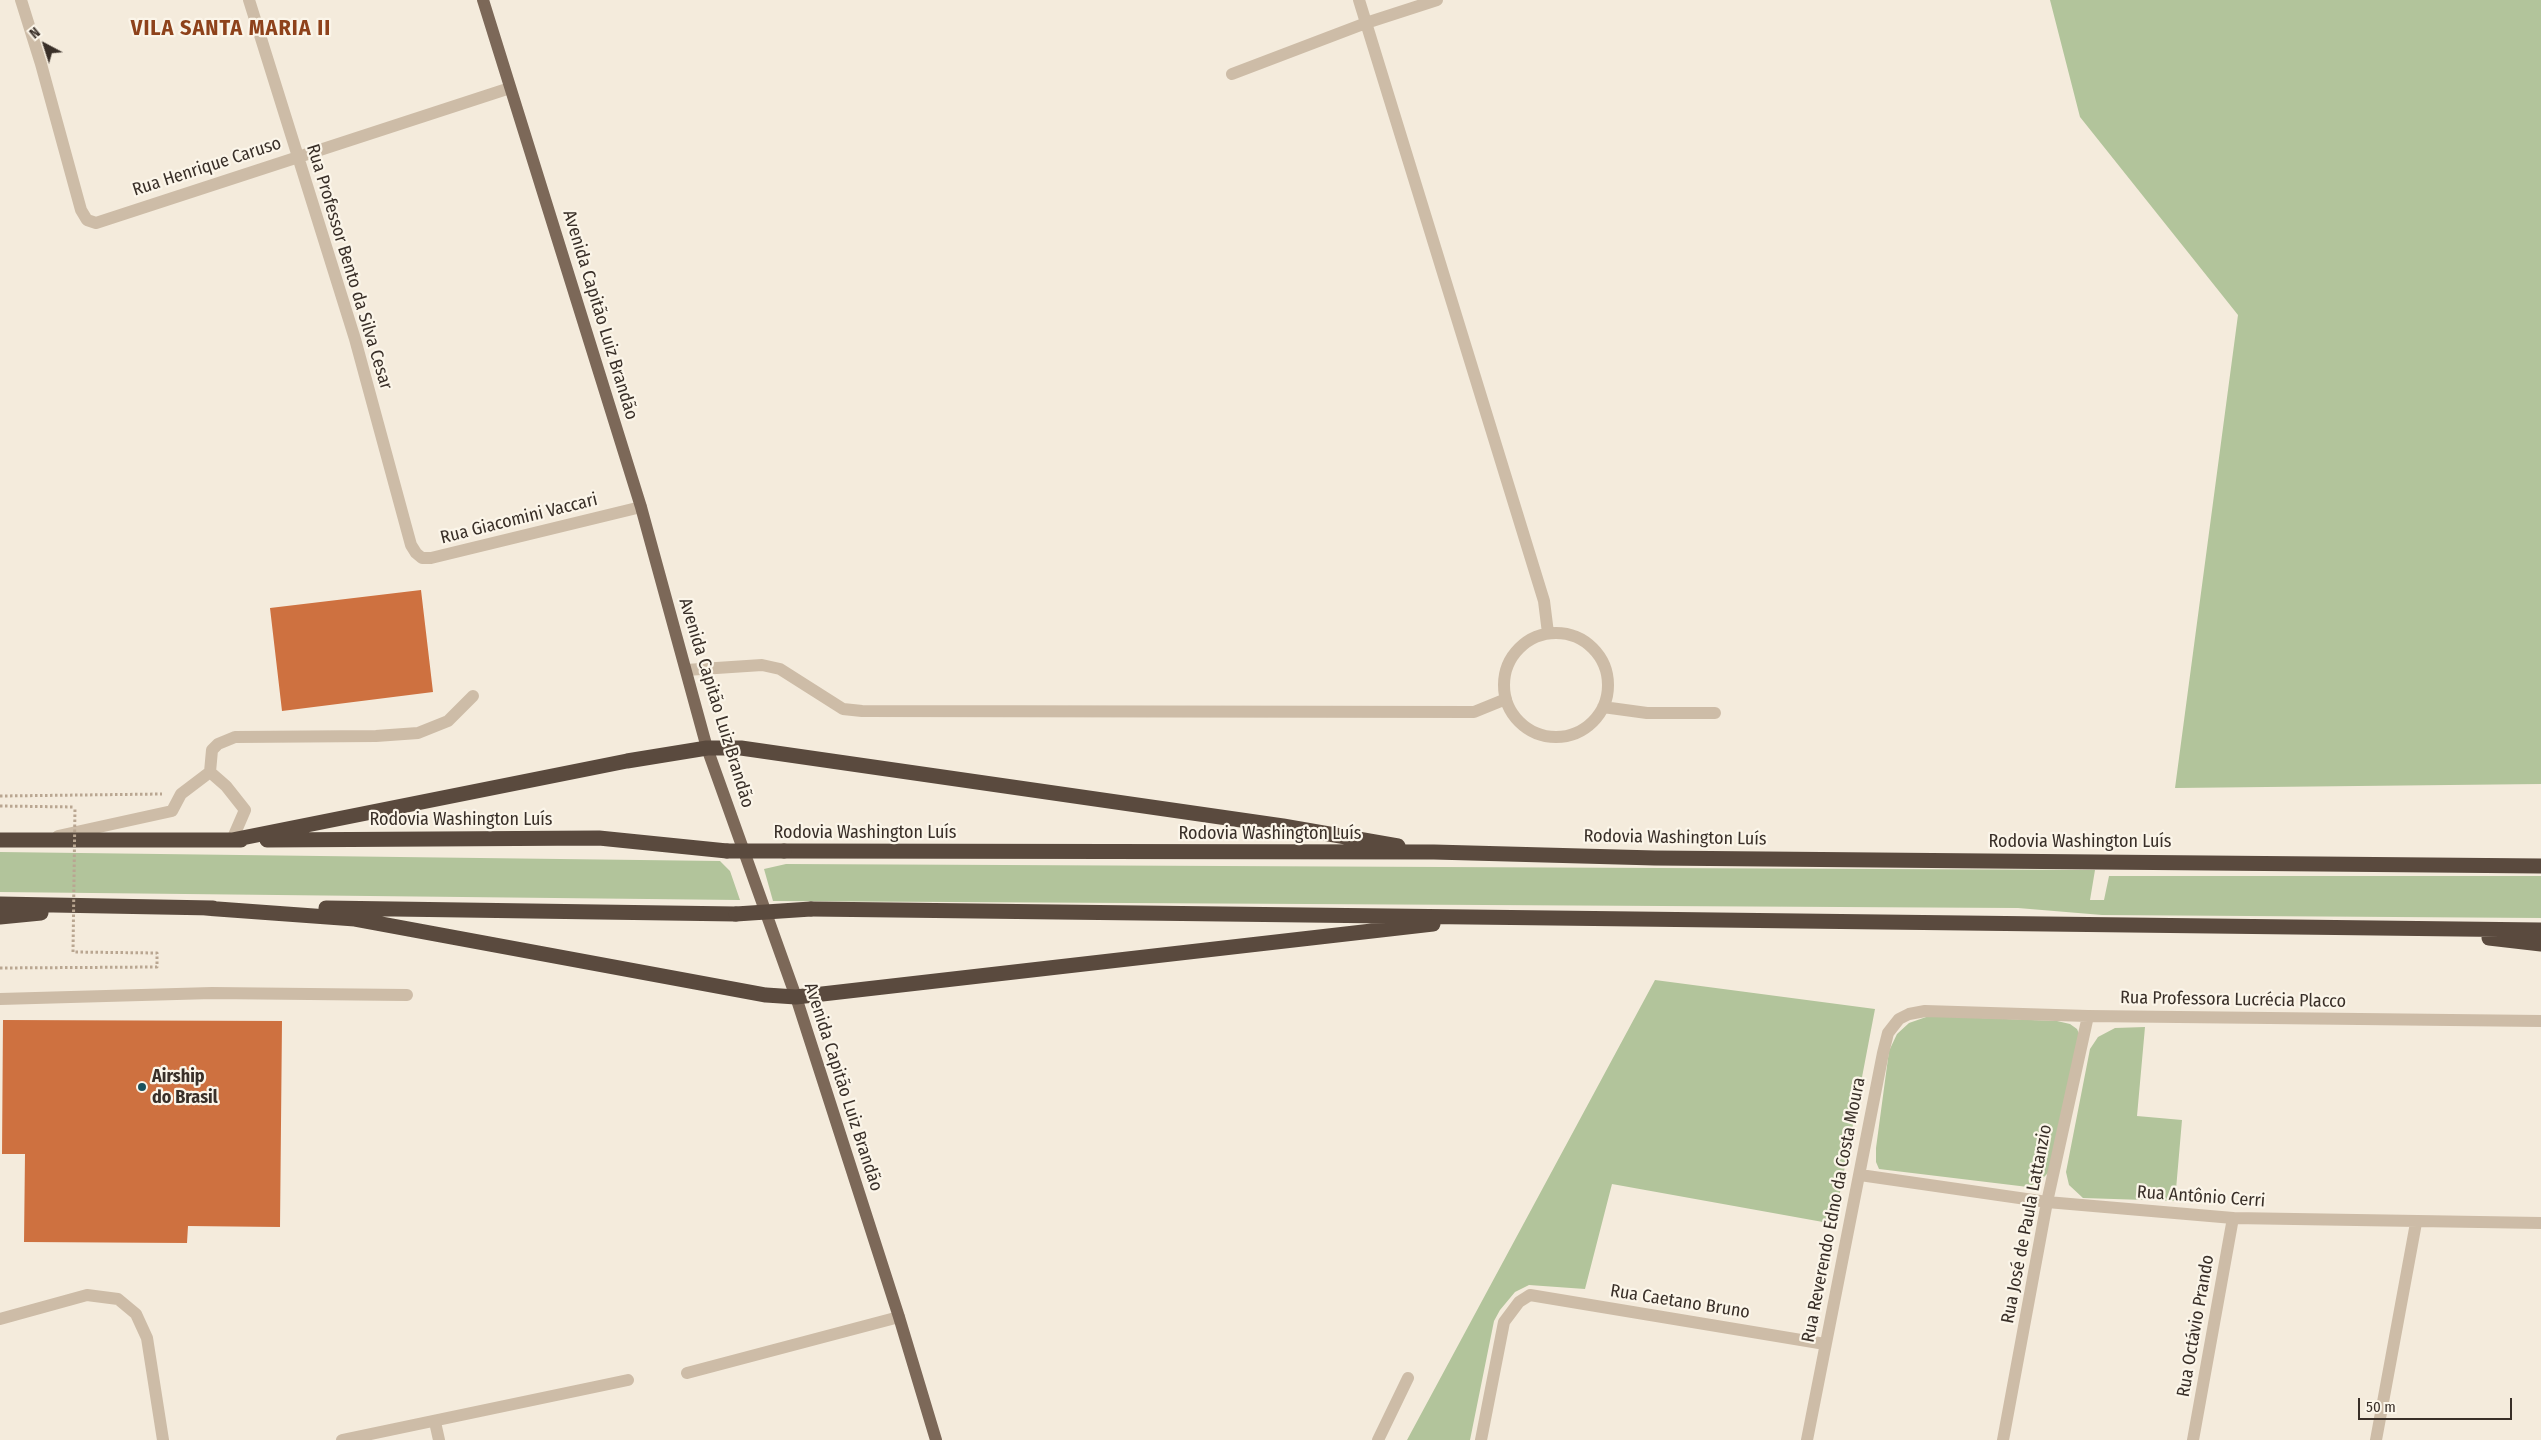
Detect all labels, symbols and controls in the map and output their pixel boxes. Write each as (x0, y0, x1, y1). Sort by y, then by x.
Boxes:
district label: VILA SANTA MARIA II (128, 16, 334, 42)
north arrow (20, 20, 70, 70)
text: N (26, 24, 44, 42)
street label: Rua Henrique Caruso (130, 133, 284, 201)
street label: Rua Professor Bento da Silva Cesar (301, 142, 397, 392)
street label: Avenida Capitão Luiz Brandão (558, 208, 642, 422)
street label: Rua Giacomini Vaccari (438, 489, 600, 549)
street label: Avenida Capitão Luiz Brandão (674, 596, 758, 810)
street label: Rodovia Washington Luís (369, 809, 553, 831)
street label: Rodovia Washington Luís (773, 822, 957, 844)
street label: Rodovia Washington Luís (1178, 823, 1362, 845)
street label: Rodovia Washington Luís (1583, 826, 1767, 850)
street label: Rodovia Washington Luís (1988, 831, 2172, 853)
street label: Avenida Capitão Luiz Brandão (799, 980, 887, 1194)
street label: Rua Professora Lucrécia Placco (2120, 987, 2346, 1013)
place label: Airship do Brasil (152, 1066, 218, 1108)
street label: Rua Reverendo Edno da Costa Moura (1798, 1076, 1870, 1344)
marker: Airship do Brasil (136, 1081, 148, 1093)
street label: Rua José de Paula Lattanzio (1997, 1123, 2057, 1325)
street label: Rua Antônio Cerri (2136, 1182, 2266, 1212)
street label: Rua Octávio Prando (2173, 1253, 2219, 1399)
street label: Rua Caetano Bruno (1609, 1280, 1751, 1324)
scale bar (2361, 1388, 2515, 1420)
text: 50 m (2366, 1398, 2396, 1416)

